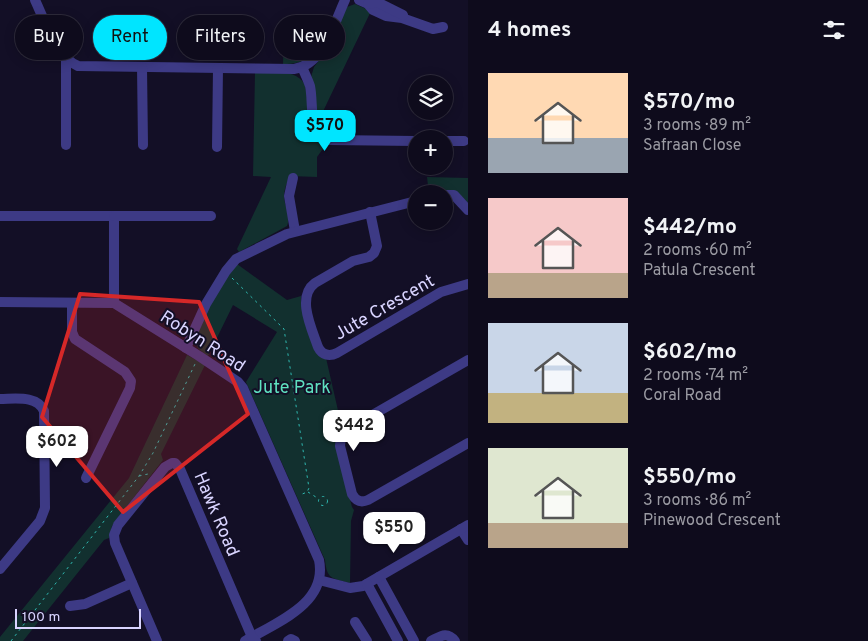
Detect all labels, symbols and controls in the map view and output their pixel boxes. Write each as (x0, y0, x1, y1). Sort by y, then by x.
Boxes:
chip: Buy (15, 15, 83, 60)
chip: Rent (93, 15, 167, 60)
chip: Filters (177, 15, 264, 60)
chip: New (274, 15, 345, 60)
icon: filters (820, 16, 848, 44)
text: 4 homes (488, 17, 571, 44)
map controls (408, 75, 453, 230)
button: layers (408, 75, 453, 120)
text: $570/mo (643, 89, 735, 116)
icon: home (528, 93, 588, 153)
pin: $570 (295, 110, 355, 152)
text: $570 (306, 116, 344, 136)
text: 3 rooms · 89 m² (643, 116, 751, 136)
button: + (408, 130, 453, 175)
text: Safraan Close (643, 136, 741, 156)
button: − (408, 185, 453, 230)
text: $442/mo (643, 214, 737, 241)
icon: home (528, 218, 588, 278)
text: 2 rooms · 60 m² (643, 241, 752, 261)
text: Patula Crescent (643, 261, 756, 281)
street label: Jute Crescent (330, 270, 439, 346)
street label: Robyn Road (155, 306, 249, 378)
text: $602/mo (643, 339, 737, 366)
icon: home (528, 343, 588, 403)
text: 2 rooms · 74 m² (643, 366, 748, 386)
park label: Jute Park (253, 377, 331, 400)
text: Coral Road (643, 386, 722, 406)
pin: $442 (324, 410, 384, 452)
text: $442 (334, 416, 374, 436)
pin: $602 (27, 426, 87, 468)
text: $602 (37, 432, 77, 452)
text: $550/mo (643, 464, 737, 491)
icon: home (528, 468, 588, 528)
street label: Hawk Road (188, 469, 244, 560)
text: 3 rooms · 86 m² (643, 491, 751, 511)
text: Pinewood Crescent (643, 511, 781, 531)
pin: $550 (364, 512, 424, 554)
text: $550 (374, 518, 414, 538)
scale bar (15, 606, 141, 629)
text: 100 m (22, 609, 60, 626)

